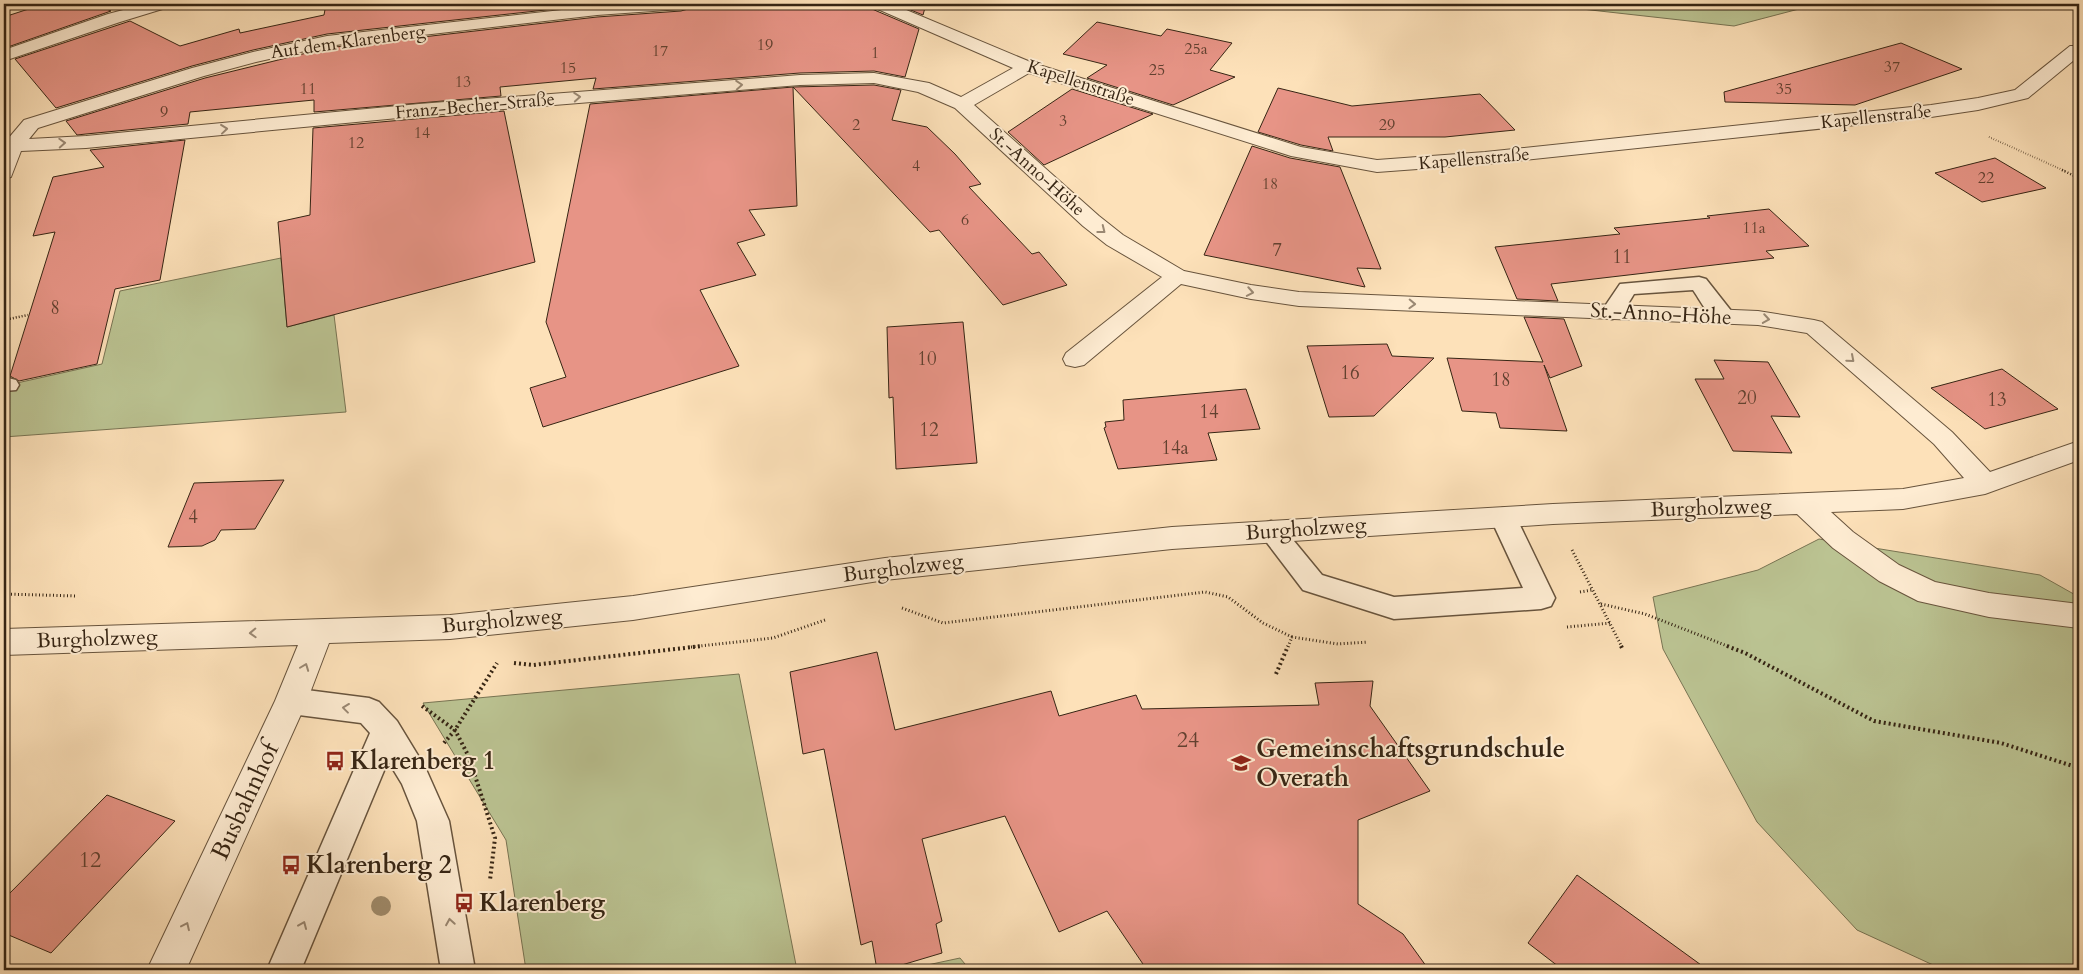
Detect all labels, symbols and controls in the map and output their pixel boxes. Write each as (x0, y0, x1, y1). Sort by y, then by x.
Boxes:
street label: Auf dem Klarenberg (269, 19, 428, 65)
house number: 19 (757, 34, 773, 56)
house number: 25a (1184, 38, 1208, 60)
house number: 17 (652, 40, 668, 62)
house number: 1 (871, 42, 879, 64)
street label: Kapellenstraße (1024, 54, 1138, 112)
house number: 37 (1884, 56, 1900, 78)
house number: 15 (560, 57, 576, 79)
house number: 25 (1149, 59, 1165, 81)
house number: 13 (455, 71, 471, 93)
house number: 11 (300, 78, 316, 100)
house number: 35 (1776, 78, 1792, 100)
one-way arrow (736, 80, 744, 91)
street label: Franz-Becher-Straße (394, 87, 556, 125)
one-way arrow (574, 92, 582, 103)
street label: Kapellenstraße (1819, 99, 1933, 135)
house number: 9 (160, 101, 168, 123)
house number: 3 (1059, 110, 1067, 132)
house number: 2 (852, 114, 860, 136)
house number: 29 (1379, 114, 1395, 136)
house number: 14 (414, 122, 430, 144)
street label: St.-Anno-Höhe (984, 122, 1090, 222)
one-way arrow (220, 123, 228, 134)
house number: 12 (348, 132, 364, 154)
one-way arrow (58, 138, 66, 148)
street label: Kapellenstraße (1417, 142, 1531, 176)
house number: 4 (912, 155, 920, 177)
house number: 22 (1978, 167, 1994, 189)
house number: 18 (1262, 173, 1278, 195)
house number: 6 (961, 209, 969, 231)
house number: 11a (1742, 217, 1766, 239)
one-way arrow (1096, 224, 1106, 233)
house number: 7 (1272, 237, 1282, 263)
house number: 11 (1612, 244, 1632, 270)
one-way arrow (1246, 286, 1254, 296)
house number: 8 (50, 295, 60, 321)
street label: St.-Anno-Höhe (1590, 296, 1732, 332)
one-way arrow (1408, 298, 1416, 309)
one-way arrow (1762, 314, 1771, 324)
house number: 10 (917, 346, 937, 372)
one-way arrow (1846, 353, 1855, 362)
house number: 16 (1340, 360, 1360, 386)
house number: 18 (1491, 367, 1511, 393)
house number: 20 (1737, 385, 1757, 411)
house number: 13 (1987, 387, 2007, 413)
house number: 14 (1199, 399, 1219, 425)
house number: 12 (919, 417, 939, 443)
house number: 14a (1161, 435, 1189, 461)
street label: Burgholzweg (1650, 491, 1772, 525)
house number: 4 (188, 504, 198, 530)
street label: Burgholzweg (1245, 510, 1368, 548)
street label: Burgholzweg (841, 546, 965, 590)
street label: Burgholzweg (440, 601, 564, 641)
street label: Burgholzweg (36, 622, 158, 656)
one-way arrow (248, 628, 256, 638)
one-way arrow (298, 663, 309, 672)
one-way arrow (342, 703, 350, 714)
house number: 24 (1177, 725, 1199, 755)
place label: Gemeinschaftsgrundschule Overath (1256, 732, 1565, 795)
street label: Busbahnhof (203, 733, 289, 865)
place label: Klarenberg 1 (350, 744, 496, 778)
bus stop icon: Klarenberg 1 (324, 750, 346, 772)
school or university icon: Gemeinschaftsgrundschule Overath (1230, 752, 1252, 774)
house number: 12 (79, 845, 101, 875)
place label: Klarenberg 2 (306, 848, 452, 882)
bus stop icon: Klarenberg 2 (280, 854, 302, 876)
place label: Klarenberg (479, 886, 605, 920)
bus stop icon: Klarenberg (453, 892, 475, 914)
one-way arrow (445, 918, 455, 927)
one-way arrow (180, 922, 191, 931)
one-way arrow (297, 922, 307, 930)

